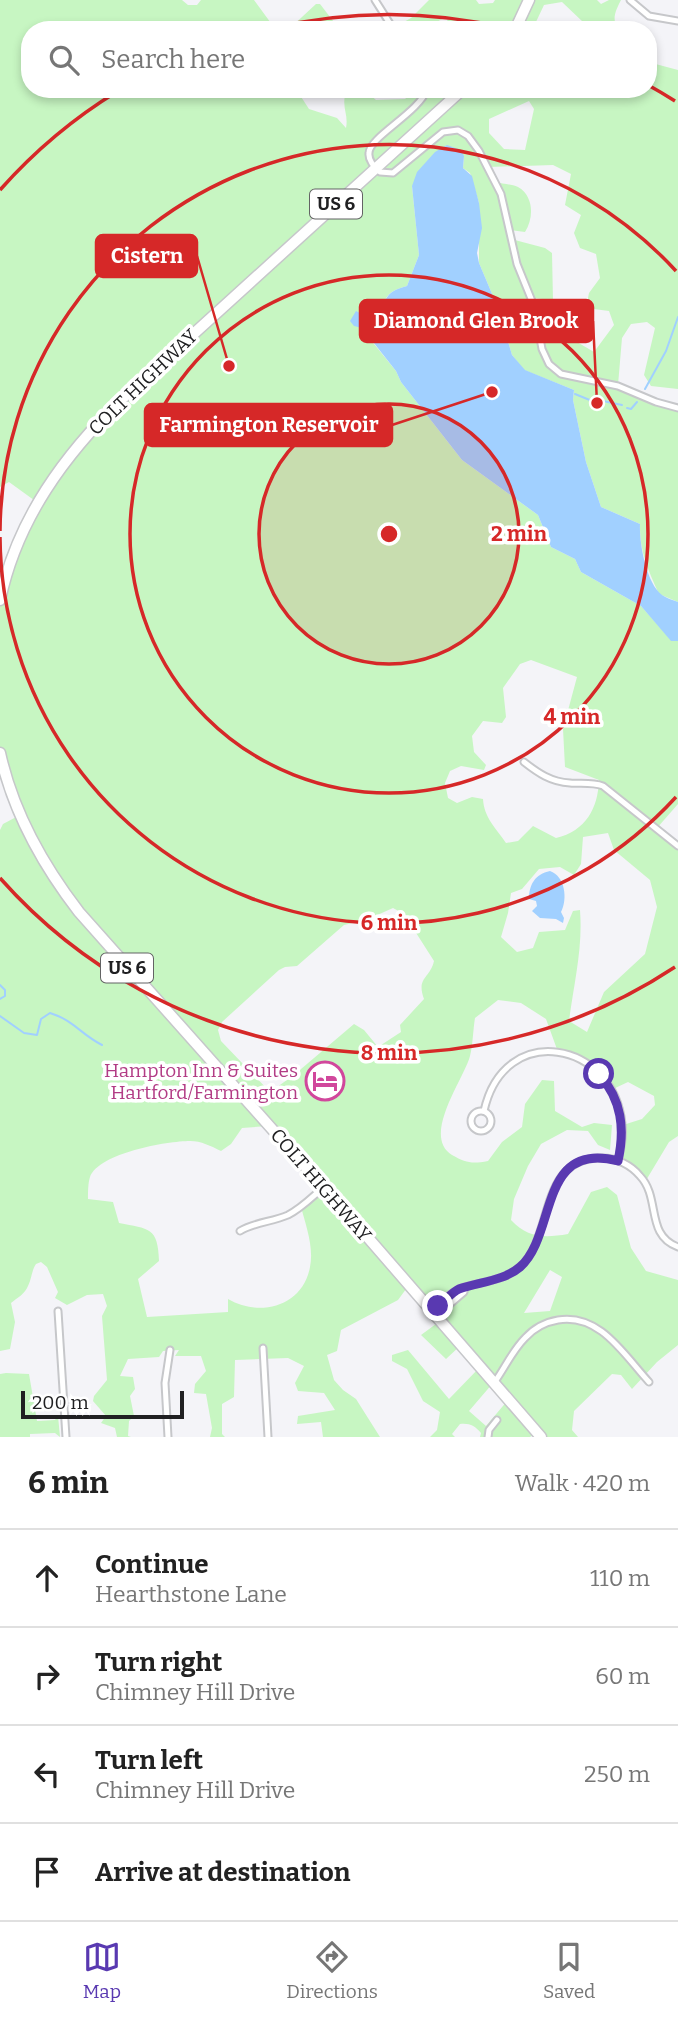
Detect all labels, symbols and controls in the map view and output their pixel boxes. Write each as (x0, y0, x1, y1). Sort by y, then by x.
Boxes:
search box (21, 21, 657, 98)
icon: search (45, 41, 83, 79)
text: Search here (101, 44, 245, 75)
road number: US 6 (310, 190, 362, 218)
callout: Cistern (96, 235, 197, 277)
text: Cistern (111, 243, 184, 269)
callout: Diamond Glen Brook (360, 300, 593, 342)
text: Diamond Glen Brook (374, 308, 579, 334)
street label: COLT HIGHWAY (84, 324, 203, 440)
callout: Farmington Reservoir (145, 404, 392, 446)
text: Farmington Reservoir (159, 412, 379, 438)
text: 2 min (491, 521, 547, 547)
centre of rings (377, 522, 401, 546)
text: 4 min (544, 704, 601, 730)
text: 6 min (361, 910, 418, 936)
road number: US 6 (101, 953, 153, 982)
text: 8 min (361, 1040, 418, 1066)
route start (583, 1058, 614, 1089)
place label: Hampton Inn & Suites Hartford/Farmington (104, 1059, 298, 1104)
hotel icon: Hampton Inn & Suites Hartford/Farmington (304, 1060, 346, 1102)
street label: COLT HIGHWAY (266, 1124, 377, 1247)
route end (422, 1290, 453, 1321)
scale bar (21, 1388, 184, 1420)
text: 200 m (32, 1391, 89, 1414)
text: 6 min (28, 1465, 109, 1501)
text: Walk · 420 m (515, 1469, 650, 1497)
text: Continue (95, 1549, 209, 1580)
icon: ahead (28, 1559, 66, 1597)
text: 110 m (590, 1564, 650, 1592)
text: Hearthstone Lane (95, 1580, 287, 1608)
text: Turn right (95, 1647, 222, 1678)
icon: right (28, 1657, 66, 1695)
text: 60 m (595, 1662, 650, 1690)
text: Chimney Hill Drive (95, 1678, 295, 1706)
text: Turn left (95, 1745, 203, 1776)
icon: left (28, 1755, 66, 1793)
text: 250 m (584, 1760, 650, 1788)
text: Chimney Hill Drive (95, 1776, 295, 1804)
icon: arrive (28, 1853, 66, 1891)
text: Arrive at destination (95, 1857, 350, 1888)
tab: Map (83, 1938, 121, 2003)
tab: Directions (286, 1938, 378, 2003)
tab: Saved (543, 1938, 595, 2003)

